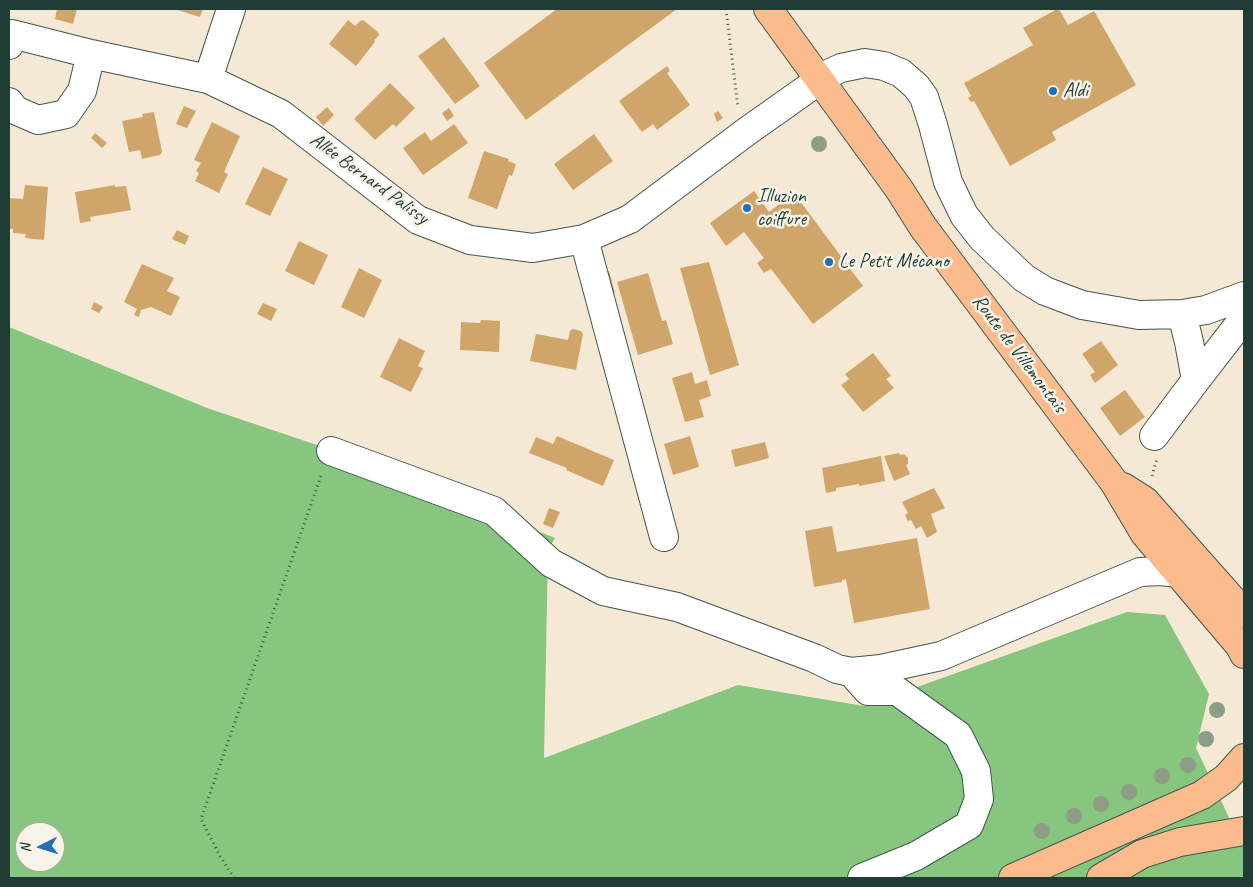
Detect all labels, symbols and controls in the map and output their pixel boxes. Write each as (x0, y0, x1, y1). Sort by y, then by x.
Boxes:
place label: Aldi (1063, 79, 1088, 103)
marker: Aldi (1047, 85, 1059, 97)
street label: Allée Bernard Palissy (305, 128, 433, 230)
place label: Illuzion coiffure (757, 185, 806, 232)
marker: Illuzion coiffure (741, 202, 753, 214)
place label: Le Petit Mécano (839, 250, 949, 274)
marker: Le Petit Mécano (823, 256, 835, 268)
street label: Route de Villemontais (967, 290, 1071, 418)
north arrow (15, 822, 65, 872)
text: N (17, 843, 34, 853)

